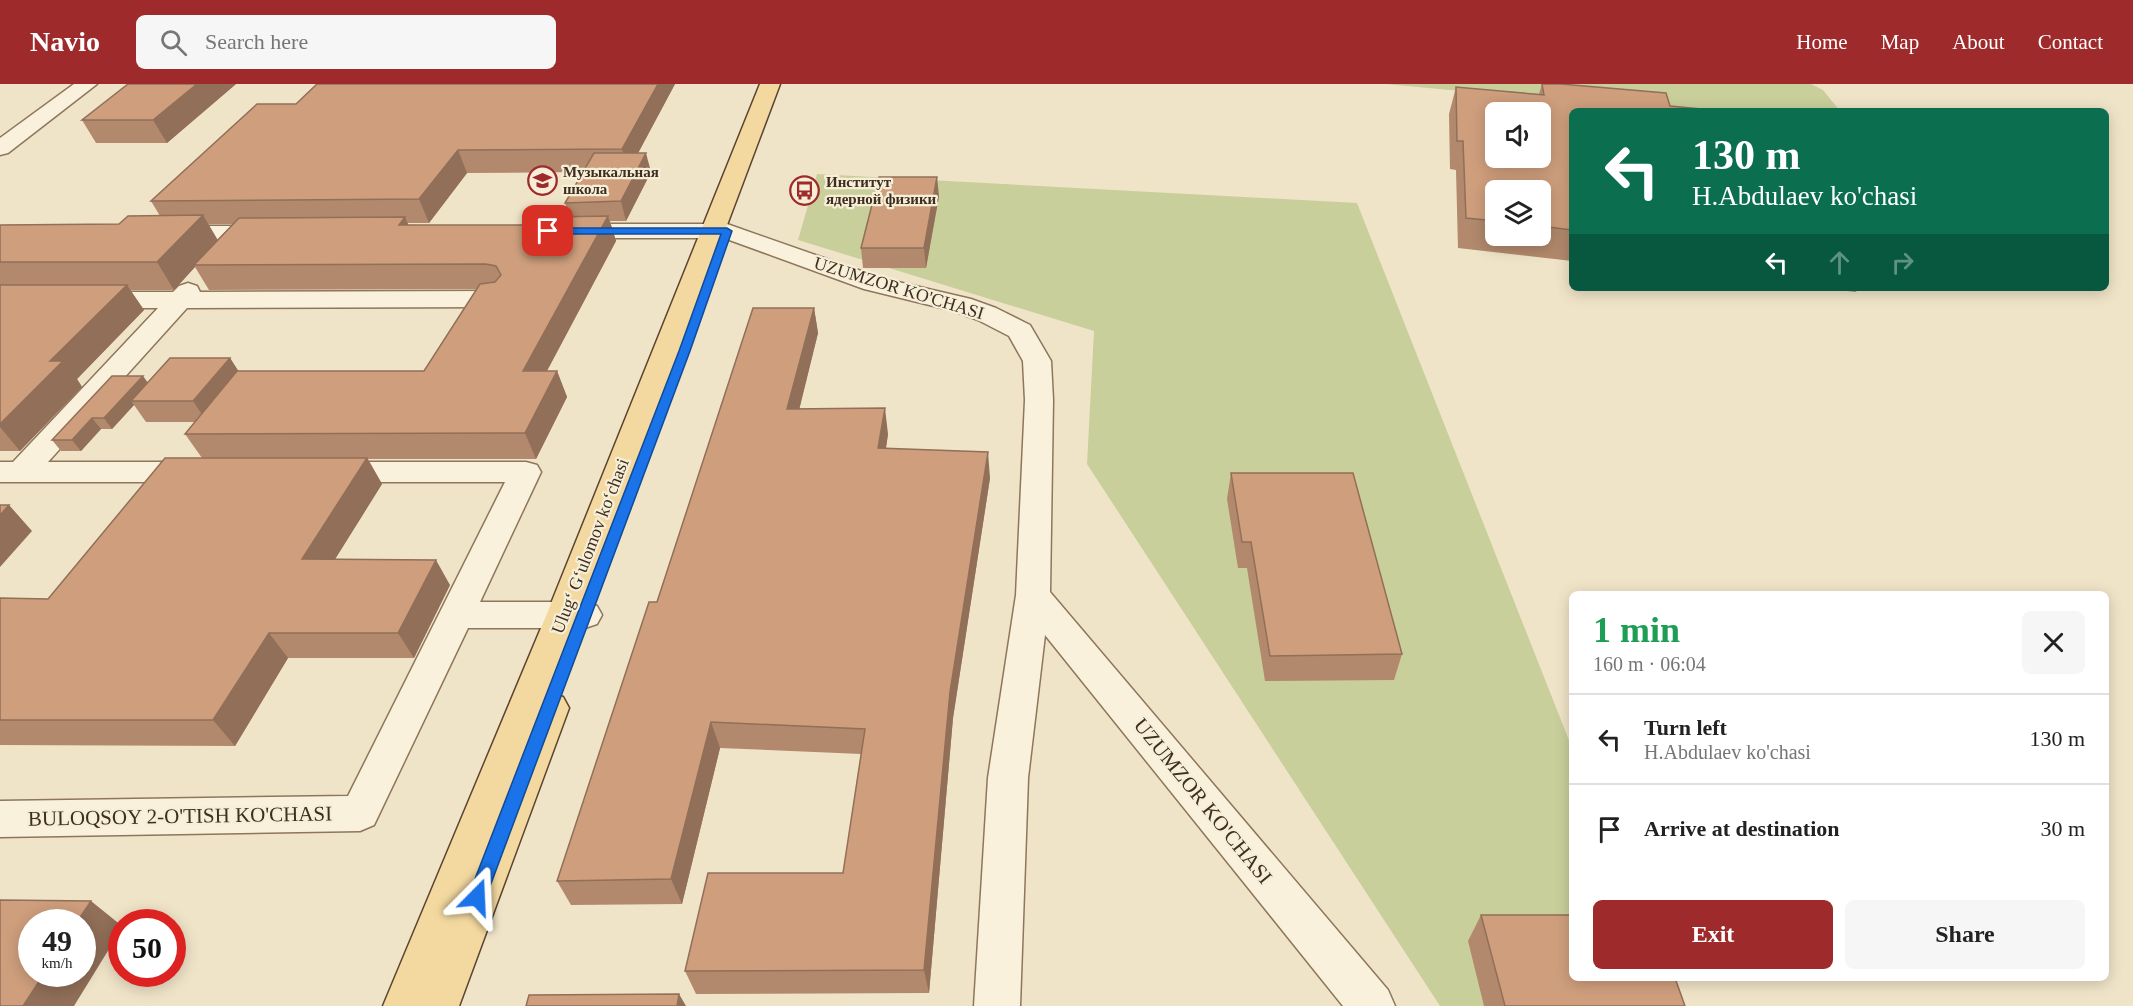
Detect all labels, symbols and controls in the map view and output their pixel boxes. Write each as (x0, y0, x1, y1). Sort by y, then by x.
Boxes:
search box (136, 15, 556, 69)
text: Navio (30, 26, 100, 57)
icon: search (157, 26, 190, 59)
text: Search here (205, 29, 308, 54)
text: Home (1796, 30, 1848, 54)
text: Map (1881, 30, 1919, 54)
text: About (1952, 30, 2005, 54)
text: Contact (2038, 30, 2103, 54)
map controls (1485, 102, 1551, 246)
button: sound (1485, 102, 1551, 168)
icon: left (1593, 132, 1671, 210)
text: 130 m (1692, 132, 1801, 178)
place label: Музыкальная школа (563, 164, 659, 197)
school or university icon: Музыкальная школа (526, 165, 558, 197)
place label: Институт ядерной физики (826, 174, 937, 207)
bus stop icon: Институт ядерной физики (789, 175, 821, 207)
button: layers (1485, 180, 1551, 246)
text: H.Abdulaev ko'chasi (1692, 181, 1917, 211)
pin (522, 205, 573, 256)
icon: arrive (531, 214, 564, 247)
icon: left (1760, 246, 1793, 279)
icon: ahead (1823, 246, 1856, 279)
icon: right (1886, 246, 1919, 279)
street label: UZUMZOR KO'CHASI (812, 253, 986, 323)
street label: Ulugʻ Gʻulomov koʻchasi (547, 456, 633, 636)
text: 1 min (1593, 610, 1680, 650)
button: close (2022, 611, 2085, 674)
text: 160 m · 06:04 (1593, 653, 1706, 675)
street label: UZUMZOR KO'CHASI (1129, 713, 1277, 889)
text: Turn left (1644, 715, 1727, 740)
icon: left (1593, 723, 1626, 756)
text: 130 m (2029, 726, 2085, 751)
text: H.Abdulaev ko'chasi (1644, 741, 1811, 763)
street label: BULOQSOY 2-O'TISH KO'CHASI (28, 801, 332, 831)
icon: arrive (1593, 813, 1626, 846)
text: Arrive at destination (1644, 816, 1840, 841)
text: 30 m (2040, 816, 2085, 841)
position arrow (445, 865, 509, 929)
button: Exit (1593, 900, 1833, 969)
button: Share (1845, 900, 2085, 969)
speed limit sign: 50 (108, 909, 186, 987)
text: 49 (42, 924, 72, 957)
text: km/h (42, 955, 72, 971)

